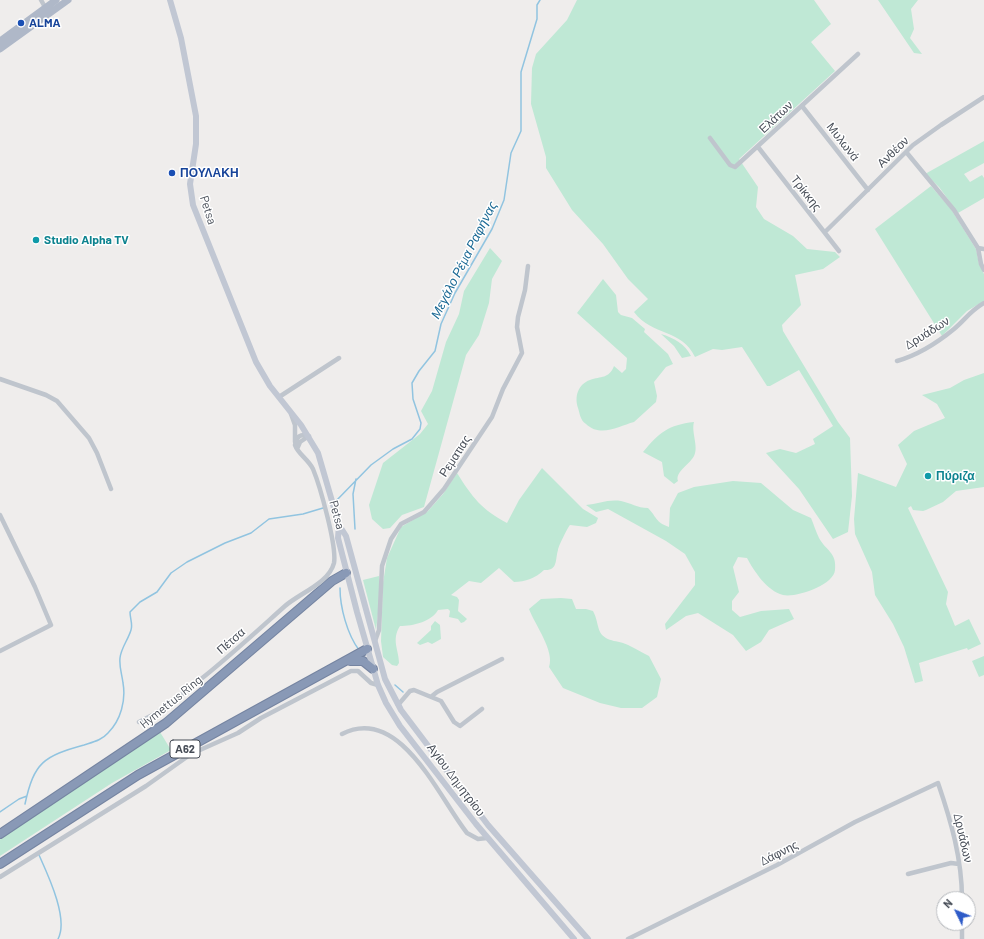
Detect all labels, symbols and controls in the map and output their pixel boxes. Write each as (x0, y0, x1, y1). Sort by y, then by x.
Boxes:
place label: ALMA (29, 16, 61, 30)
marker: ALMA (16, 18, 26, 28)
street label: Ελάτων (756, 98, 796, 136)
street label: Μυλωνά (824, 120, 862, 164)
street label: Ανθέον (874, 133, 912, 171)
place label: ΠΟΥΛΑΚΗ (180, 166, 239, 180)
marker: ΠΟΥΛΑΚΗ (167, 168, 177, 178)
street label: Τρίκκης (788, 172, 824, 214)
street label: Petsa (197, 194, 219, 226)
water label: Μεγάλο Ρέμα Ραφήνας (428, 199, 500, 321)
place label: Studio Alpha TV (44, 233, 129, 247)
marker: Studio Alpha TV (31, 235, 41, 245)
street label: Δρυάδων (902, 314, 952, 352)
street label: Ρεματιας (436, 432, 474, 480)
place label: Πύριζα (936, 469, 975, 483)
marker: Πύριζα (923, 471, 933, 481)
street label: Petsa (326, 499, 348, 531)
street label: Πέτσα (214, 625, 248, 657)
street label: Hymettus Ring (137, 672, 205, 732)
road number: Α62 (170, 740, 200, 758)
street label: Αγίου Δημητρίου (424, 741, 488, 819)
street label: Δρυάδων (950, 812, 976, 864)
street label: Δάφνης (758, 837, 800, 869)
north arrow (936, 891, 976, 931)
text: N (940, 896, 955, 910)

